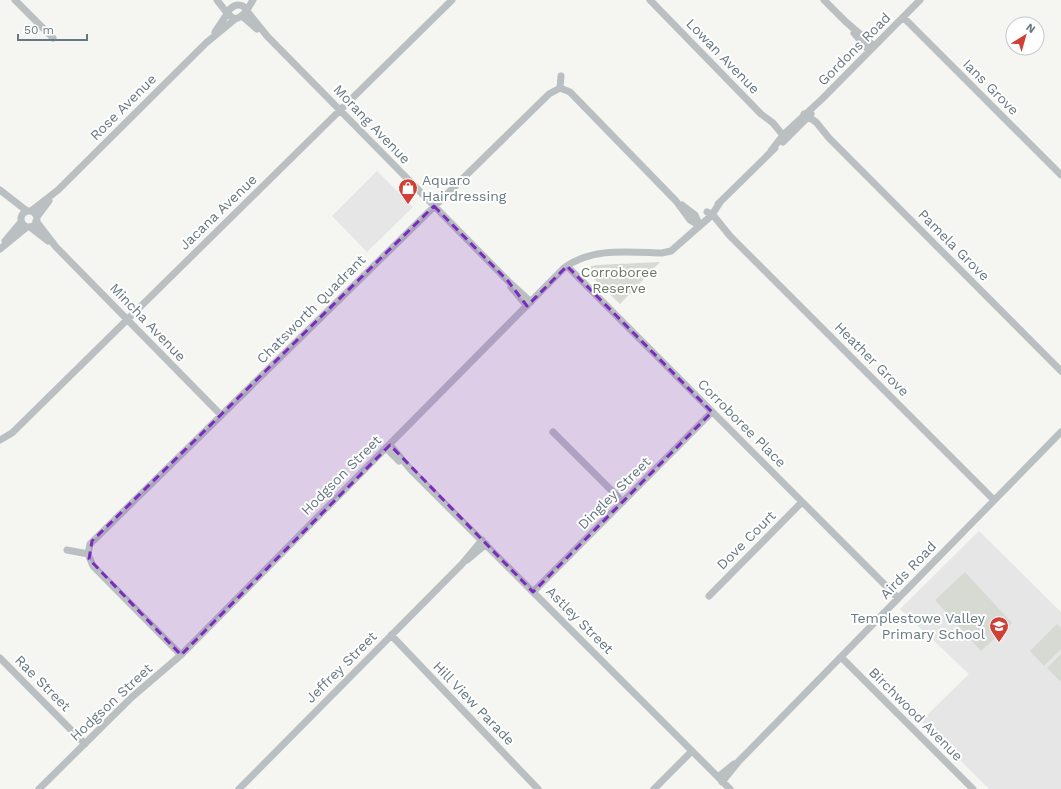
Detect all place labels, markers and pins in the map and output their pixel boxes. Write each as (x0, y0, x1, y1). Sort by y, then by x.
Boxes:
place label: Aquaro Hairdressing (422, 172, 507, 204)
shop icon: Aquaro Hairdressing (397, 177, 419, 205)
place label: Templestowe Valley Primary School (851, 610, 986, 642)
school or university icon: Templestowe Valley Primary School (988, 615, 1010, 643)

